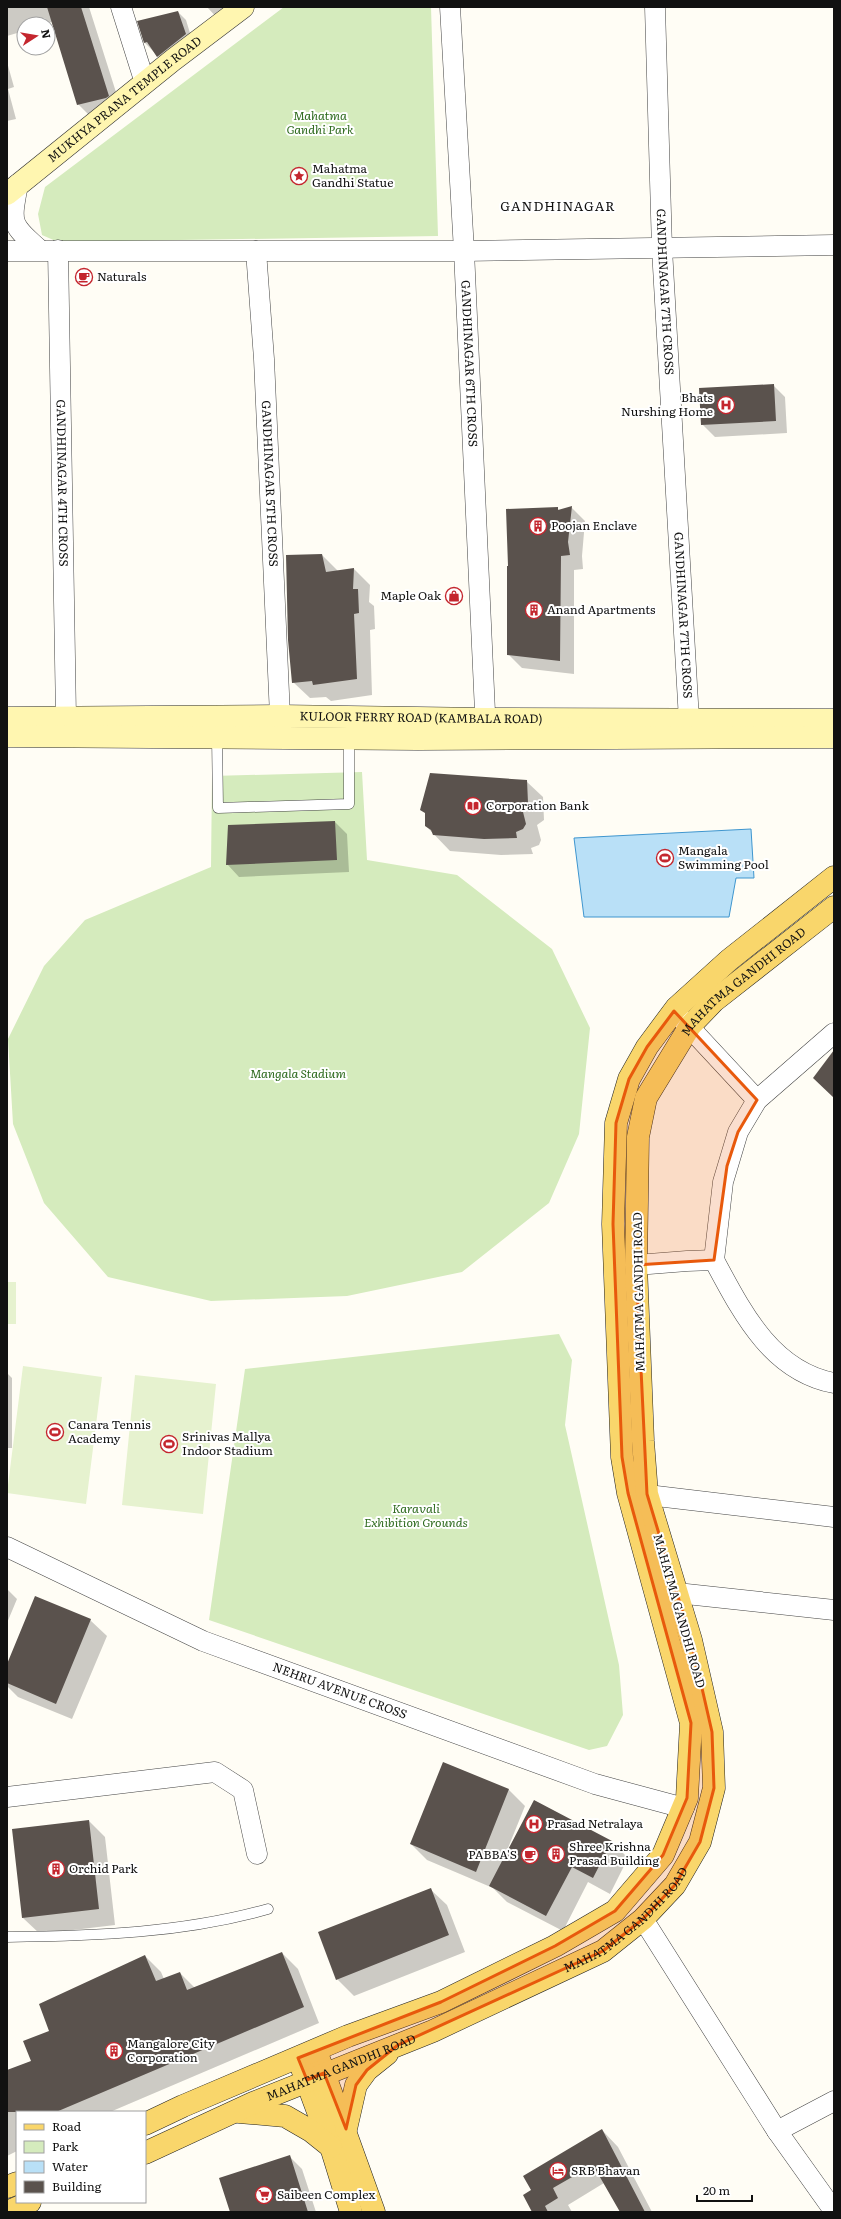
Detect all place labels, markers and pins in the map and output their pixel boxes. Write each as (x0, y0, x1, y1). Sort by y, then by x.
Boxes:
place label: Mahatma Gandhi Statue (312, 159, 393, 191)
place icon: Mahatma Gandhi Statue (289, 166, 309, 186)
cafe icon: Naturals (74, 267, 94, 287)
place label: Naturals (97, 267, 147, 285)
place label: Bhats Nurshing Home (621, 388, 714, 420)
hospital icon: Bhats Nurshing Home (716, 395, 736, 415)
building icon: Poojan Enclave (528, 516, 548, 536)
place label: Poojan Enclave (551, 516, 637, 534)
place label: Maple Oak (380, 586, 442, 604)
shop icon: Maple Oak (444, 586, 464, 606)
building icon: Anand Apartments (524, 600, 544, 620)
place label: Anand Apartments (547, 600, 656, 618)
library icon: Corporation Bank (463, 796, 483, 816)
place label: Corporation Bank (486, 796, 589, 814)
place label: Mangala Swimming Pool (678, 841, 769, 873)
sports icon: Mangala Swimming Pool (655, 848, 675, 868)
place label: Canara Tennis Academy (68, 1415, 151, 1447)
sports icon: Canara Tennis Academy (45, 1422, 65, 1442)
place label: Srinivas Mallya Indoor Stadium (182, 1427, 273, 1459)
sports icon: Srinivas Mallya Indoor Stadium (159, 1434, 179, 1454)
hospital icon: Prasad Netralaya (524, 1814, 544, 1834)
place label: Prasad Netralaya (547, 1814, 644, 1832)
place label: Shree Krishna Prasad Building (569, 1837, 660, 1869)
building icon: Shree Krishna Prasad Building (546, 1844, 566, 1864)
place label: PABBA'S (468, 1845, 517, 1863)
cafe icon: PABBA'S (520, 1845, 540, 1865)
building icon: Orchid Park (46, 1859, 66, 1879)
place label: Orchid Park (69, 1859, 138, 1877)
place label: Mangalore City Corporation (127, 2034, 215, 2066)
building icon: Mangalore City Corporation (104, 2041, 124, 2061)
hotel icon: SRB Bhavan (548, 2161, 568, 2181)
place label: SRB Bhavan (571, 2161, 640, 2179)
supermarket icon: Saibeen Complex (254, 2185, 274, 2205)
place label: Saibeen Complex (277, 2185, 375, 2203)

